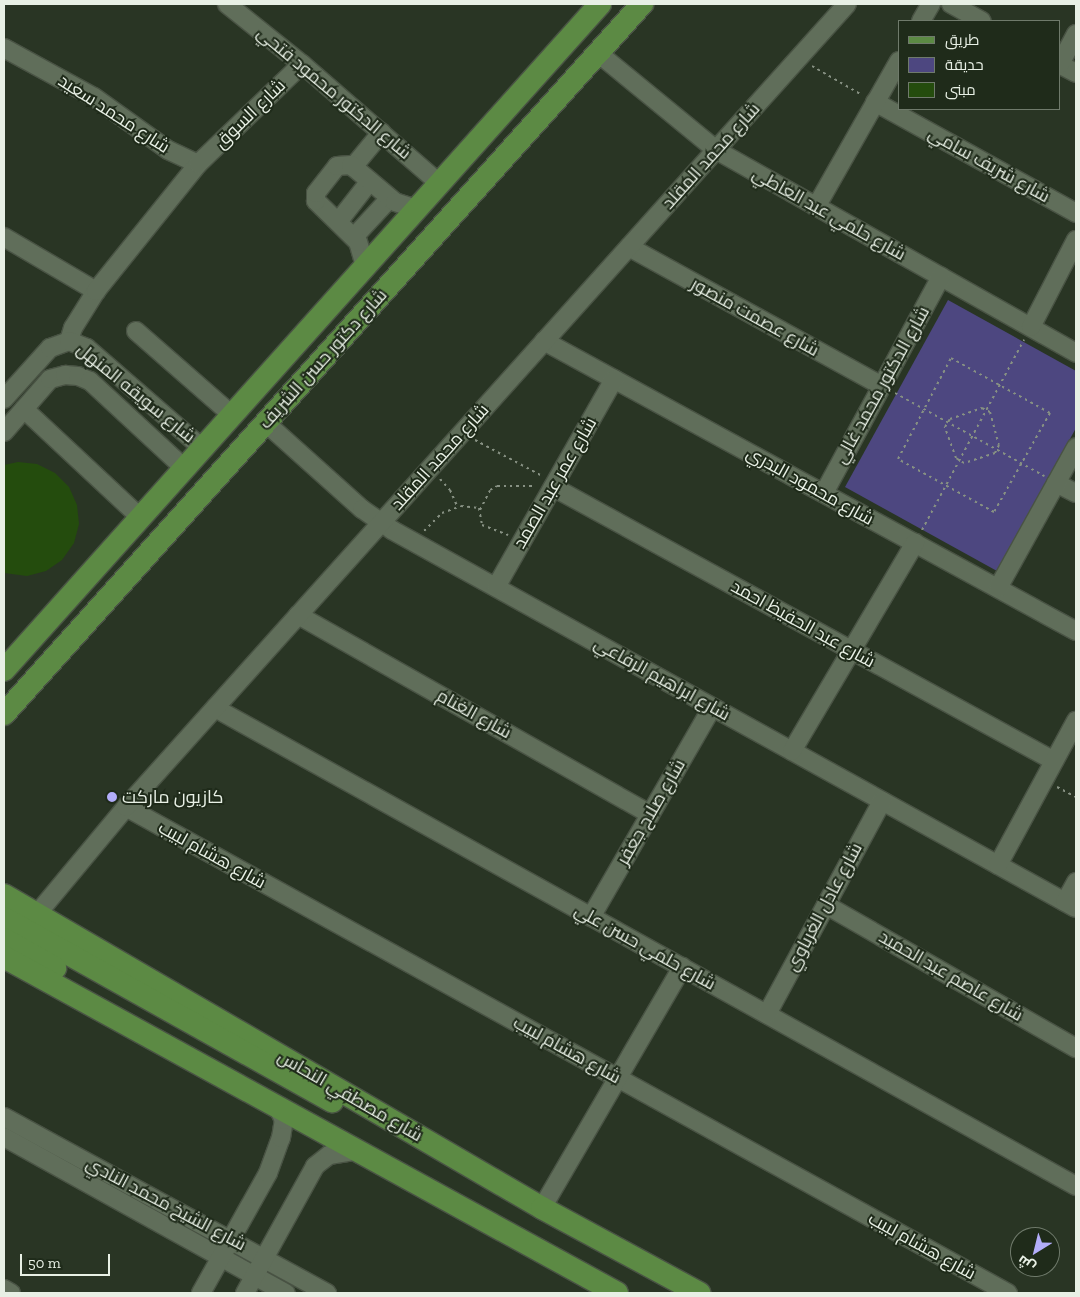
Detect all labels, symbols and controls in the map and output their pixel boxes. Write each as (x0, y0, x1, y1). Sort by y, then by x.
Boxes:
legend (898, 20, 1060, 110)
street label: شارع الدكتور محمود فتحي (252, 22, 416, 164)
text: طريق (945, 31, 979, 49)
text: حديقة (945, 56, 984, 74)
street label: شارع محمد سعيد (54, 70, 174, 158)
street label: شارع السوق (210, 75, 290, 153)
text: مبنى (945, 81, 976, 99)
street label: شارع محمد المقلد (658, 98, 764, 214)
street label: شارع شريف سامي (924, 123, 1054, 207)
street label: شارع حلمي عبد العاطي (748, 163, 910, 265)
street label: شارع عصمت منصور (687, 273, 823, 361)
street label: شارع دكتور حسن الشريف (254, 285, 392, 433)
street label: شارع الدكتور محمد غالي (830, 302, 934, 468)
street label: شارع سويقه المنهل (72, 338, 200, 448)
street label: شارع محمد المقلد (387, 399, 493, 515)
street label: شارع عمر عبد الصمد (509, 414, 601, 552)
street label: شارع محمود البدري (743, 442, 877, 530)
street label: شارع عبد الحفيظ احمد (727, 576, 879, 672)
street label: شارع ابراهيم الرفاعي (590, 633, 734, 725)
street label: شارع الغنام (433, 685, 515, 743)
street label: شارع صلاح جعفر (612, 755, 690, 869)
place label: كازيون ماركت (122, 786, 224, 808)
marker: كازيون ماركت (106, 791, 118, 803)
street label: شارع هشام لبيب (154, 817, 270, 893)
street label: شارع عادل الغرباوي (781, 839, 867, 975)
street label: شارع حلمي حسن علي (571, 899, 719, 995)
street label: شارع عاصم عبد الحميد (875, 926, 1027, 1026)
street label: شارع هشام لبيب (509, 1012, 625, 1088)
street label: شارع مصطفي النحاس (274, 1046, 426, 1146)
street label: شارع الشيخ محمد النادي (82, 1153, 250, 1255)
street label: شارع هشام لبيب (864, 1208, 980, 1284)
north arrow (1010, 1227, 1060, 1277)
scale bar (22, 1244, 112, 1276)
text: ش (1014, 1252, 1039, 1276)
text: 50 m (28, 1254, 61, 1272)

